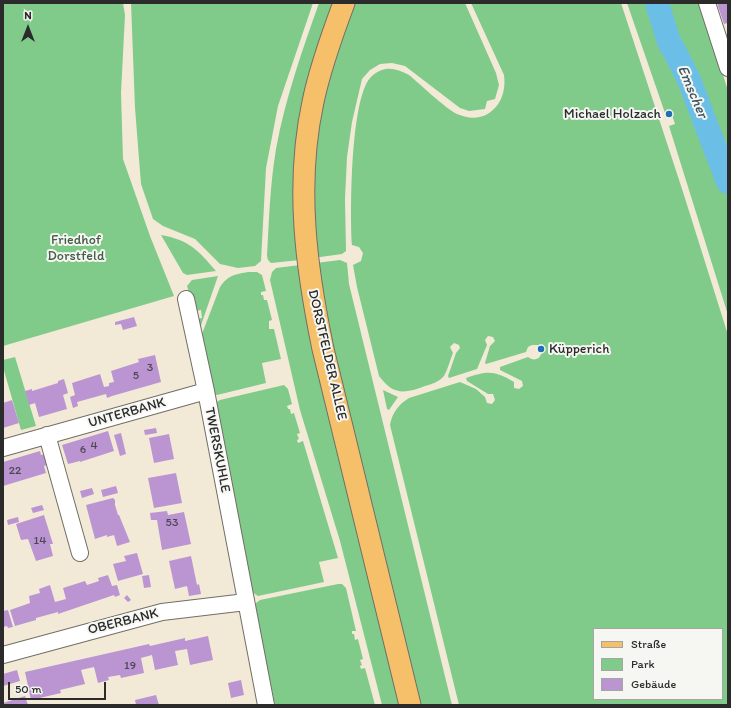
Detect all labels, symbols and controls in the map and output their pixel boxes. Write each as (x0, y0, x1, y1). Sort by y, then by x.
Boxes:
north arrow (8, 8, 48, 48)
text: N (24, 9, 32, 22)
water label: Emscher (673, 63, 711, 121)
place label: Michael Holzach (564, 106, 661, 122)
marker: Michael Holzach (664, 109, 674, 119)
park label: Friedhof Dorstfeld (47, 232, 105, 264)
street label: DORSTFELDER ALLEE (304, 288, 350, 422)
place label: Küpperich (549, 341, 609, 357)
marker: Küpperich (536, 344, 546, 354)
house number: 3 (147, 361, 153, 375)
house number: 5 (133, 369, 139, 383)
street label: UNTERBANK (86, 394, 168, 432)
street label: TWERSKUHLE (200, 406, 234, 494)
house number: 4 (90, 439, 98, 453)
house number: 6 (80, 443, 86, 457)
house number: 22 (9, 464, 21, 478)
house number: 53 (166, 516, 178, 530)
house number: 14 (34, 534, 46, 548)
street label: OBERBANK (86, 605, 160, 639)
legend (593, 628, 723, 700)
text: Straße (631, 637, 666, 651)
text: Park (631, 657, 655, 671)
house number: 19 (124, 659, 136, 673)
scale bar (10, 674, 108, 700)
text: Gebäude (631, 677, 676, 691)
text: 50 m (15, 682, 41, 696)

